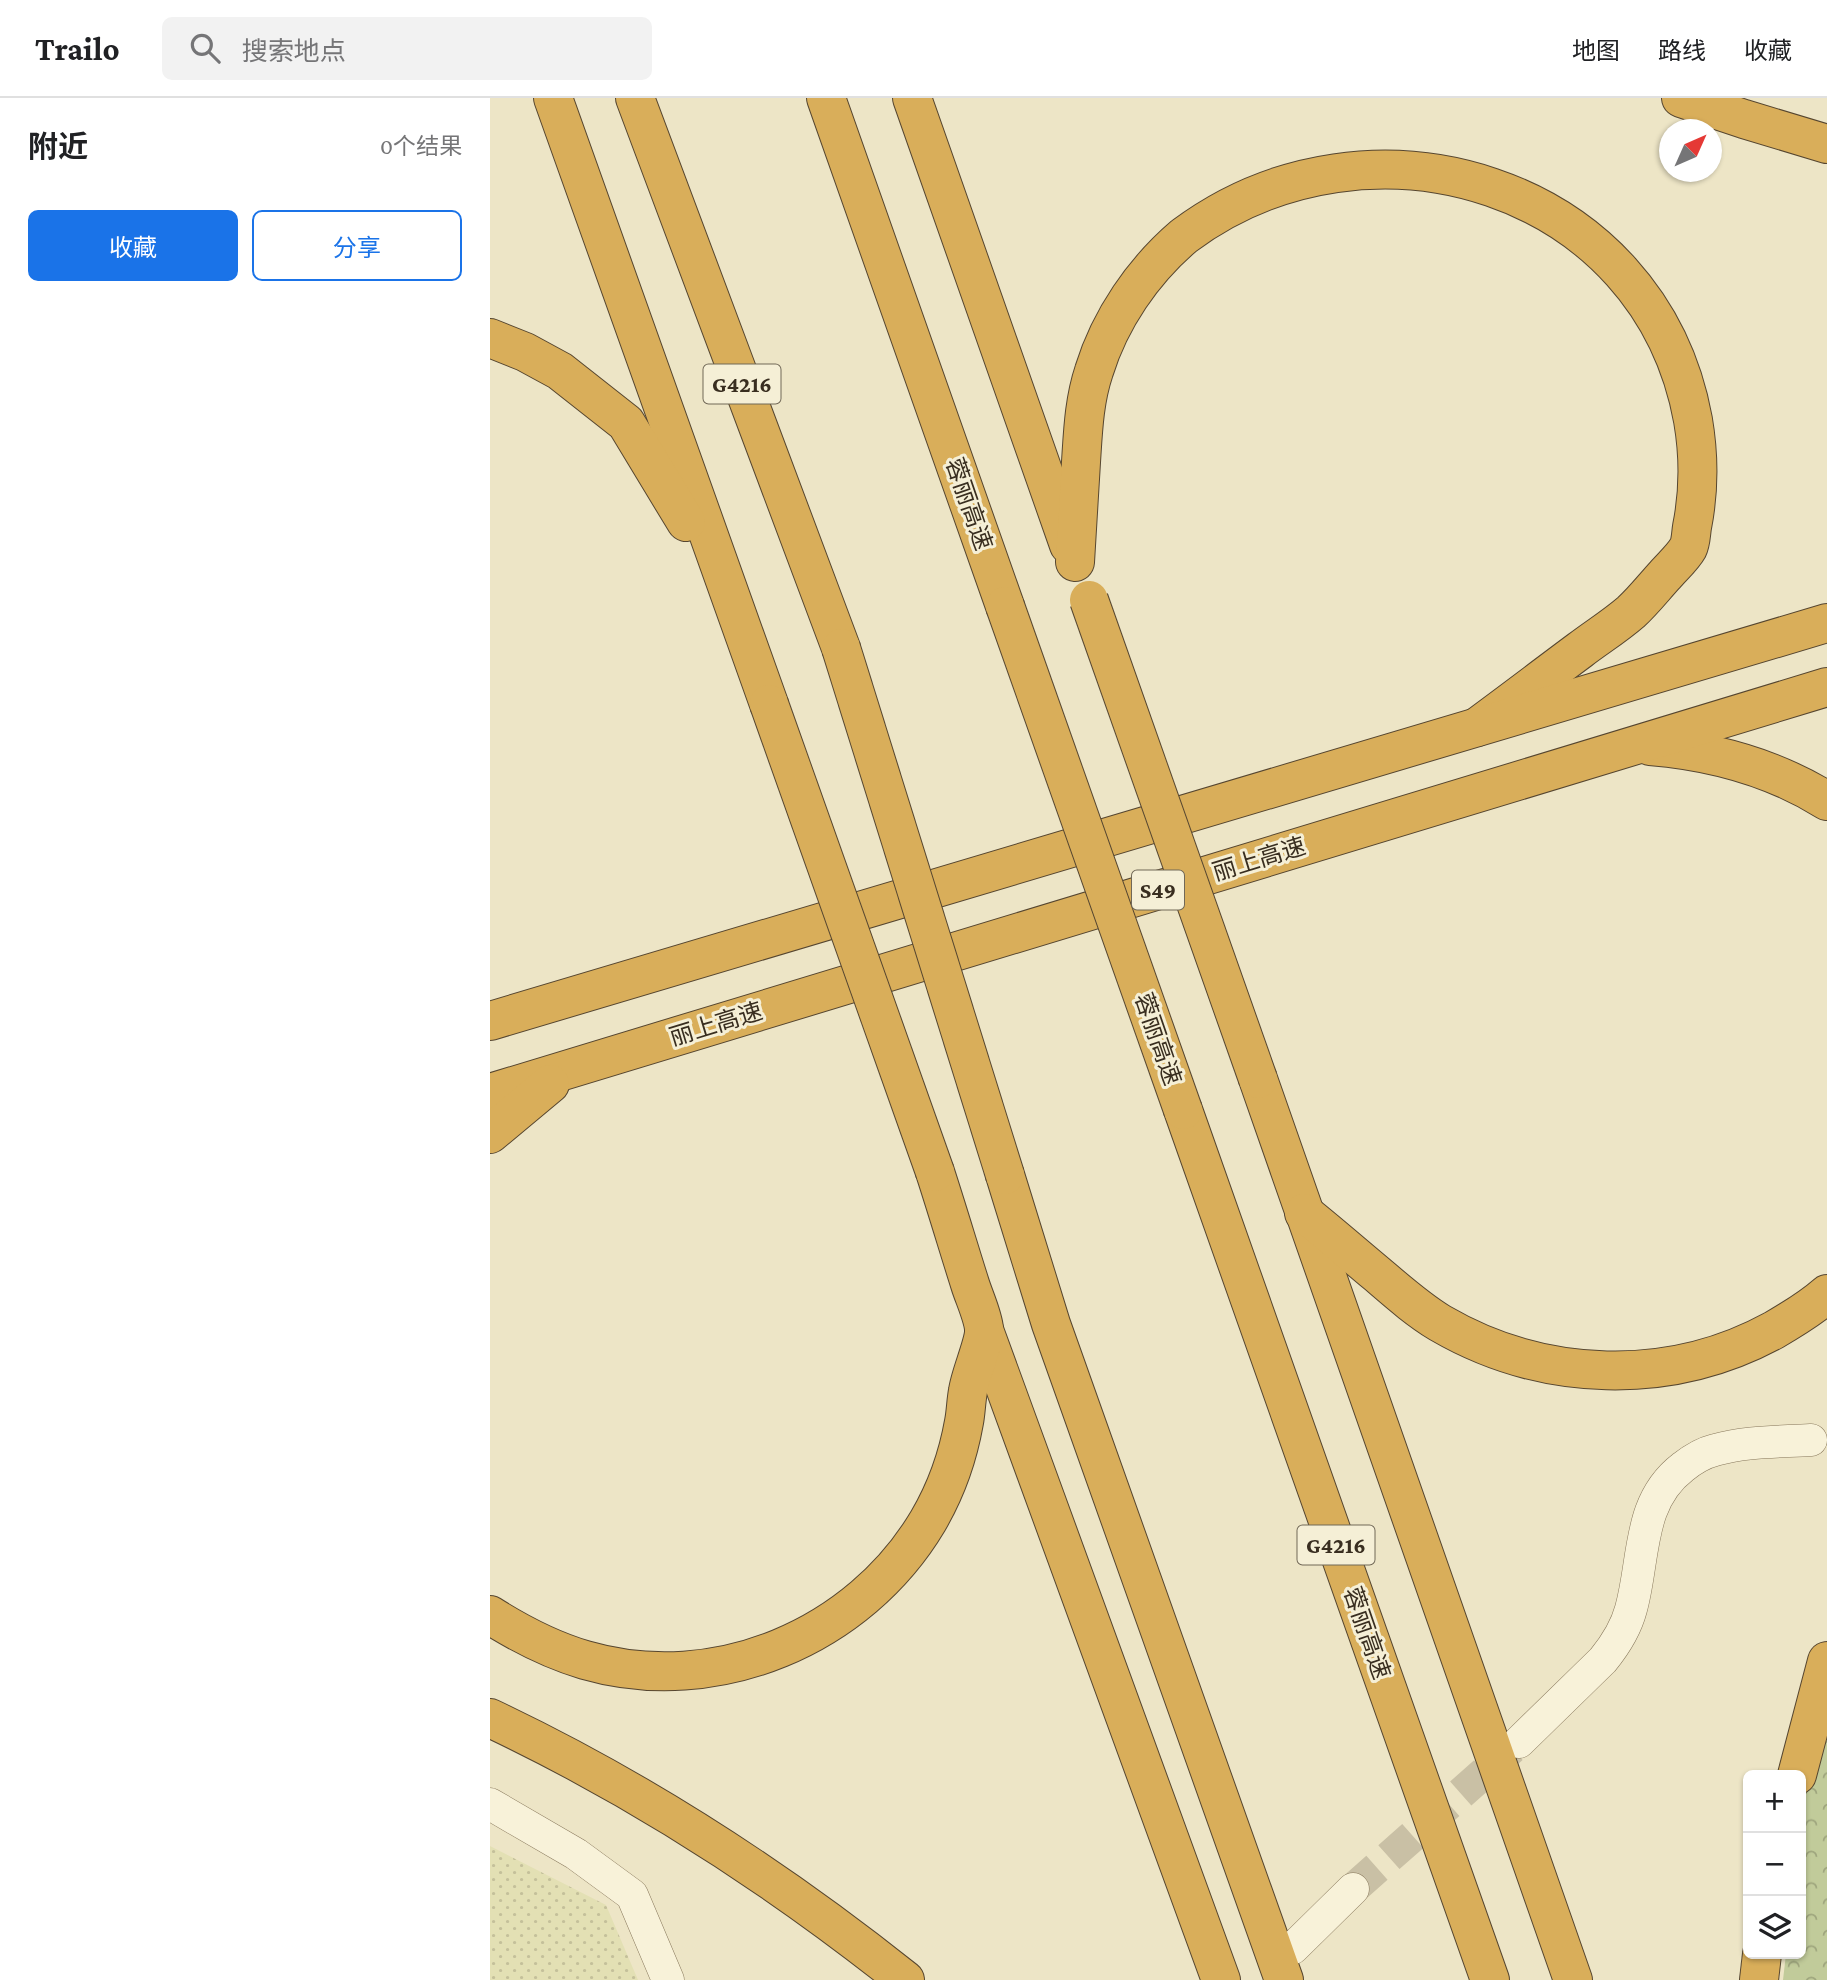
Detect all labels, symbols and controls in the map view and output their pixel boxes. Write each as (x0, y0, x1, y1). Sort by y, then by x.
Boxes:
search box (162, 17, 652, 80)
icon: search (186, 29, 224, 67)
text: Trailo (35, 30, 120, 67)
text: 搜索地点 (242, 37, 346, 66)
text: 地图 (1572, 37, 1620, 64)
text: 路线 (1658, 37, 1706, 64)
text: 收藏 (1744, 37, 1792, 64)
north arrow (1659, 119, 1722, 182)
text: 附近 (28, 130, 88, 163)
text: 0个结果 (380, 133, 462, 159)
button: 收藏 (28, 210, 238, 281)
button: 分享 (252, 210, 462, 281)
road number: G4216 (704, 364, 780, 404)
street label: 蓉丽高速 (941, 454, 998, 554)
street label: 丽上高速 (1209, 832, 1309, 885)
road number: S49 (1132, 870, 1184, 910)
street label: 蓉丽高速 (1130, 989, 1187, 1089)
street label: 丽上高速 (666, 997, 766, 1050)
road number: G4216 (1298, 1526, 1374, 1564)
street label: 蓉丽高速 (1339, 1583, 1396, 1683)
map controls (1743, 1770, 1806, 1959)
button: + (1743, 1770, 1806, 1833)
button: − (1743, 1833, 1806, 1896)
button: layers (1743, 1896, 1806, 1959)

